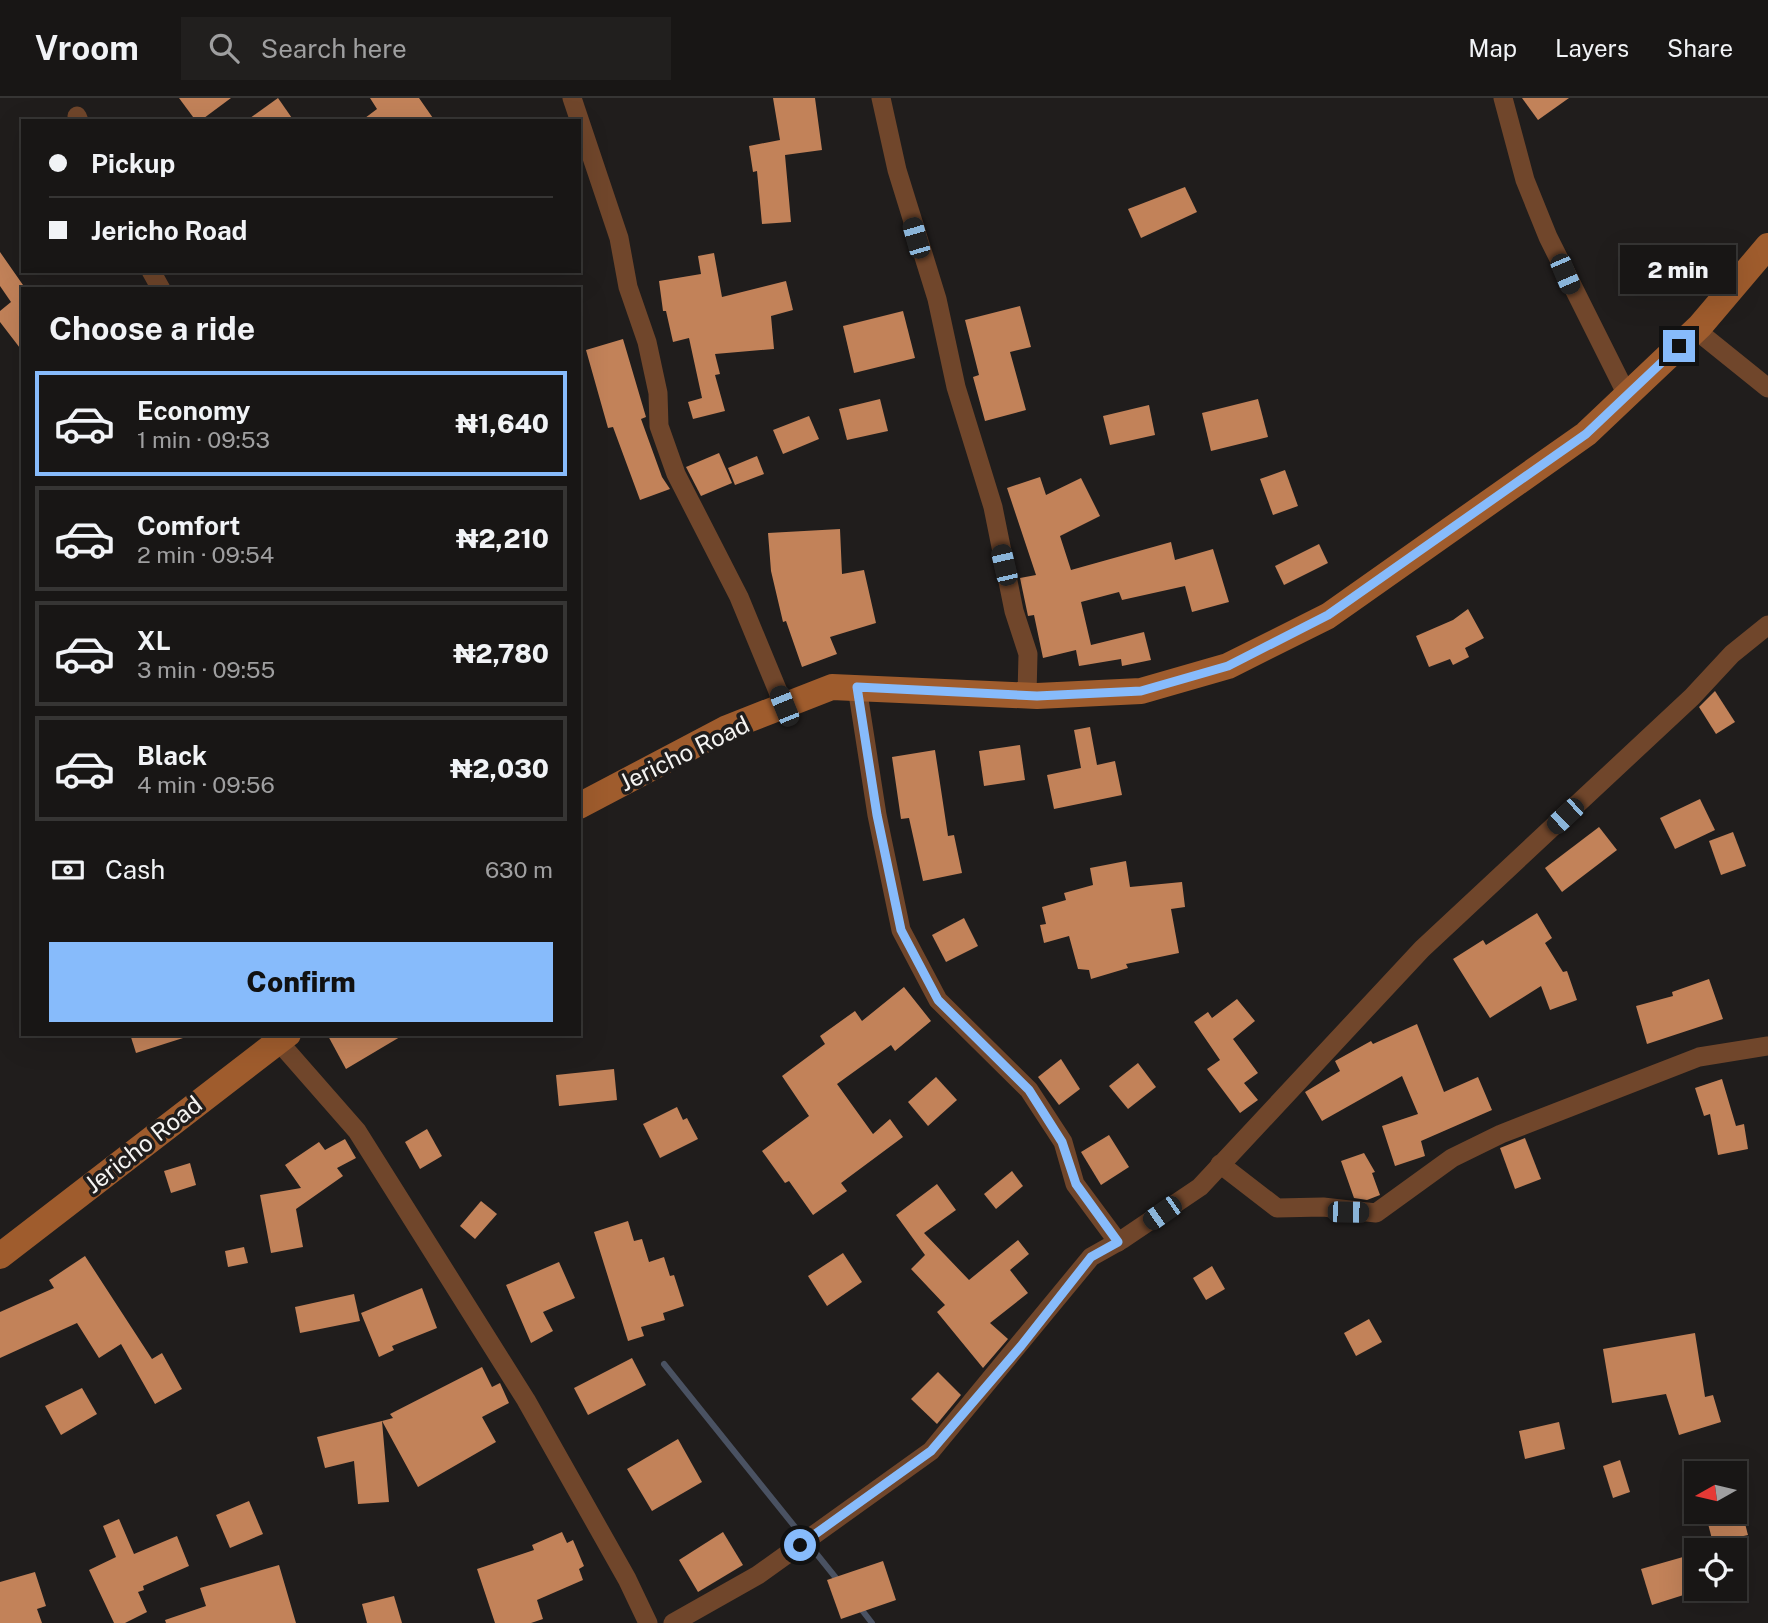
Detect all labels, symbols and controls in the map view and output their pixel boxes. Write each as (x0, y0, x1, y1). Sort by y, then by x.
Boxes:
search box (181, 17, 671, 80)
text: Vroom (35, 29, 139, 67)
icon: search (205, 29, 243, 67)
text: Search here (261, 33, 407, 64)
text: Map (1468, 34, 1517, 62)
text: Layers (1555, 34, 1629, 62)
text: Share (1667, 34, 1733, 62)
text: Pickup (91, 148, 175, 179)
text: Jericho Road (91, 215, 247, 246)
car (901, 215, 932, 261)
callout: 2 min (1621, 244, 1737, 294)
car (1548, 251, 1583, 297)
text: 2 min (1647, 256, 1709, 283)
text: Choose a ride (49, 310, 255, 347)
route end (1663, 330, 1695, 362)
icon: car (53, 392, 116, 455)
text: Economy (137, 395, 250, 426)
text: ₦1,640 (456, 408, 549, 439)
text: 1 min · 09:53 (137, 426, 270, 453)
icon: car (53, 507, 116, 570)
text: Comfort (137, 510, 240, 541)
text: ₦2,210 (456, 523, 549, 554)
text: 2 min · 09:54 (137, 541, 274, 568)
car (990, 542, 1019, 588)
icon: car (53, 622, 116, 685)
text: XL (137, 625, 171, 656)
text: ₦2,780 (453, 638, 549, 669)
text: 3 min · 09:55 (137, 656, 275, 683)
car (767, 683, 802, 729)
street label: Jericho Road (614, 709, 754, 797)
icon: car (53, 737, 116, 800)
text: Black (137, 740, 207, 771)
text: ₦2,030 (450, 753, 549, 784)
text: 4 min · 09:56 (137, 771, 275, 798)
car (1543, 794, 1588, 838)
icon: cash (49, 851, 87, 889)
text: Cash (105, 854, 165, 885)
text: 630 m (485, 856, 553, 883)
button: Confirm (49, 942, 553, 1022)
street label: Jericho Road (79, 1090, 207, 1198)
car (1139, 1192, 1186, 1234)
car (1327, 1201, 1370, 1223)
north arrow (1684, 1461, 1746, 1524)
map controls (1684, 1461, 1747, 1601)
route start (784, 1529, 816, 1561)
button: locate (1684, 1538, 1747, 1601)

